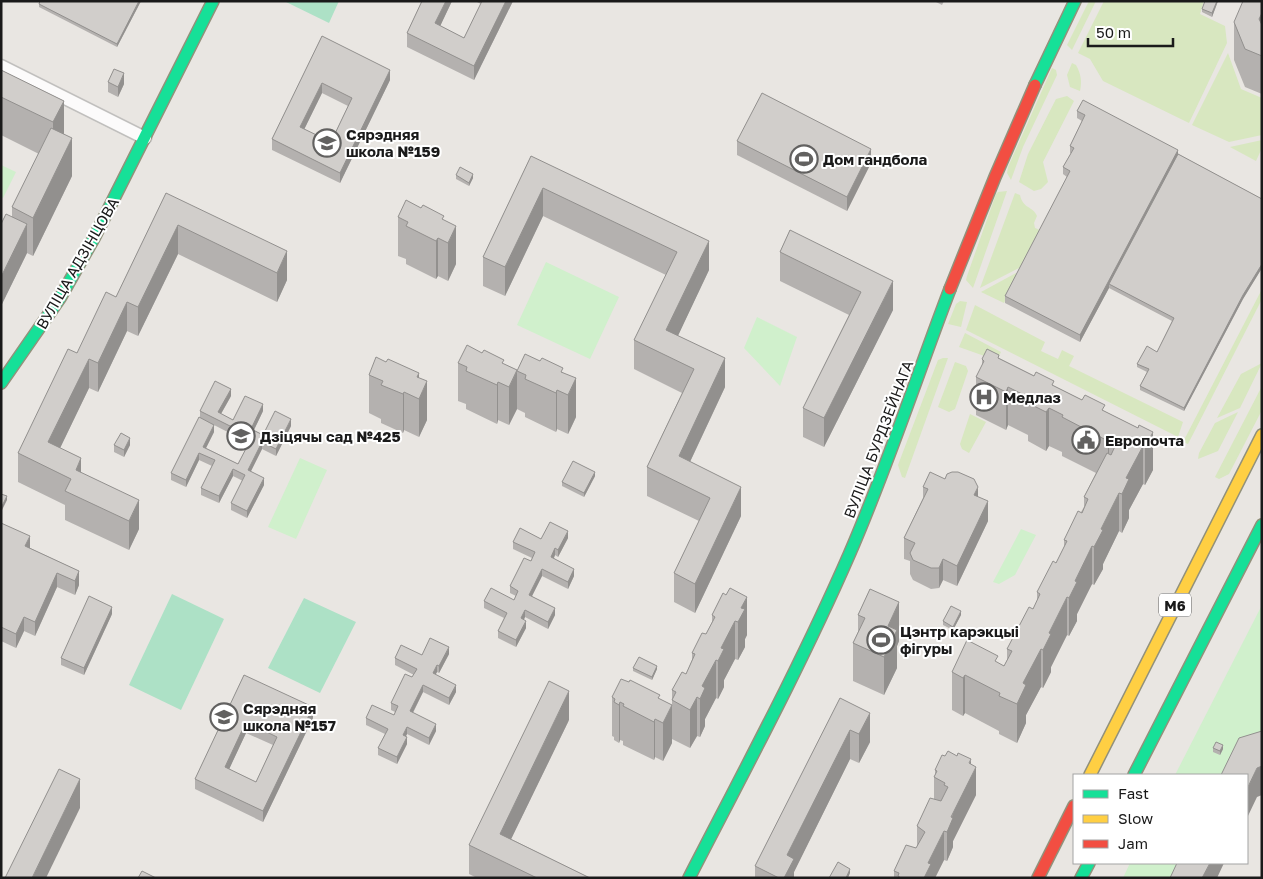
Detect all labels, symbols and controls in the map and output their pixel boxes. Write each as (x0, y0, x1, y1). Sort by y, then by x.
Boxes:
scale bar (1088, 15, 1173, 47)
text: 50 m (1096, 23, 1131, 41)
place label: Сярэдняя школа №159 (346, 125, 440, 160)
school or university icon: Сярэдняя школа №159 (312, 128, 342, 158)
sports icon: Дом гандбола (789, 144, 819, 174)
place label: Дом гандбола (823, 150, 927, 168)
street label: ВУЛІЦА АДЗІНЦОВА (32, 194, 122, 332)
street label: ВУЛІЦА БУРДЗЕЙНАГА (840, 357, 916, 521)
hospital icon: Медлаз (969, 382, 999, 412)
place label: Медлаз (1003, 388, 1061, 406)
school or university icon: Дзіцячы сад №425 (226, 421, 256, 451)
public building icon: Европочта (1071, 425, 1101, 455)
place label: Дзіцячы сад №425 (260, 427, 401, 445)
place label: Европочта (1105, 431, 1184, 449)
road number: М6 (1159, 594, 1191, 616)
place label: Цэнтр карэкцыі фігуры (900, 622, 1019, 657)
sports icon: Цэнтр карэкцыі фігуры (866, 625, 896, 655)
place label: Сярэдняя школа №157 (243, 699, 336, 734)
school or university icon: Сярэдняя школа №157 (209, 702, 239, 732)
legend (1073, 774, 1248, 864)
text: Fast (1118, 784, 1149, 802)
text: Slow (1118, 809, 1153, 827)
text: Jam (1118, 834, 1148, 852)

